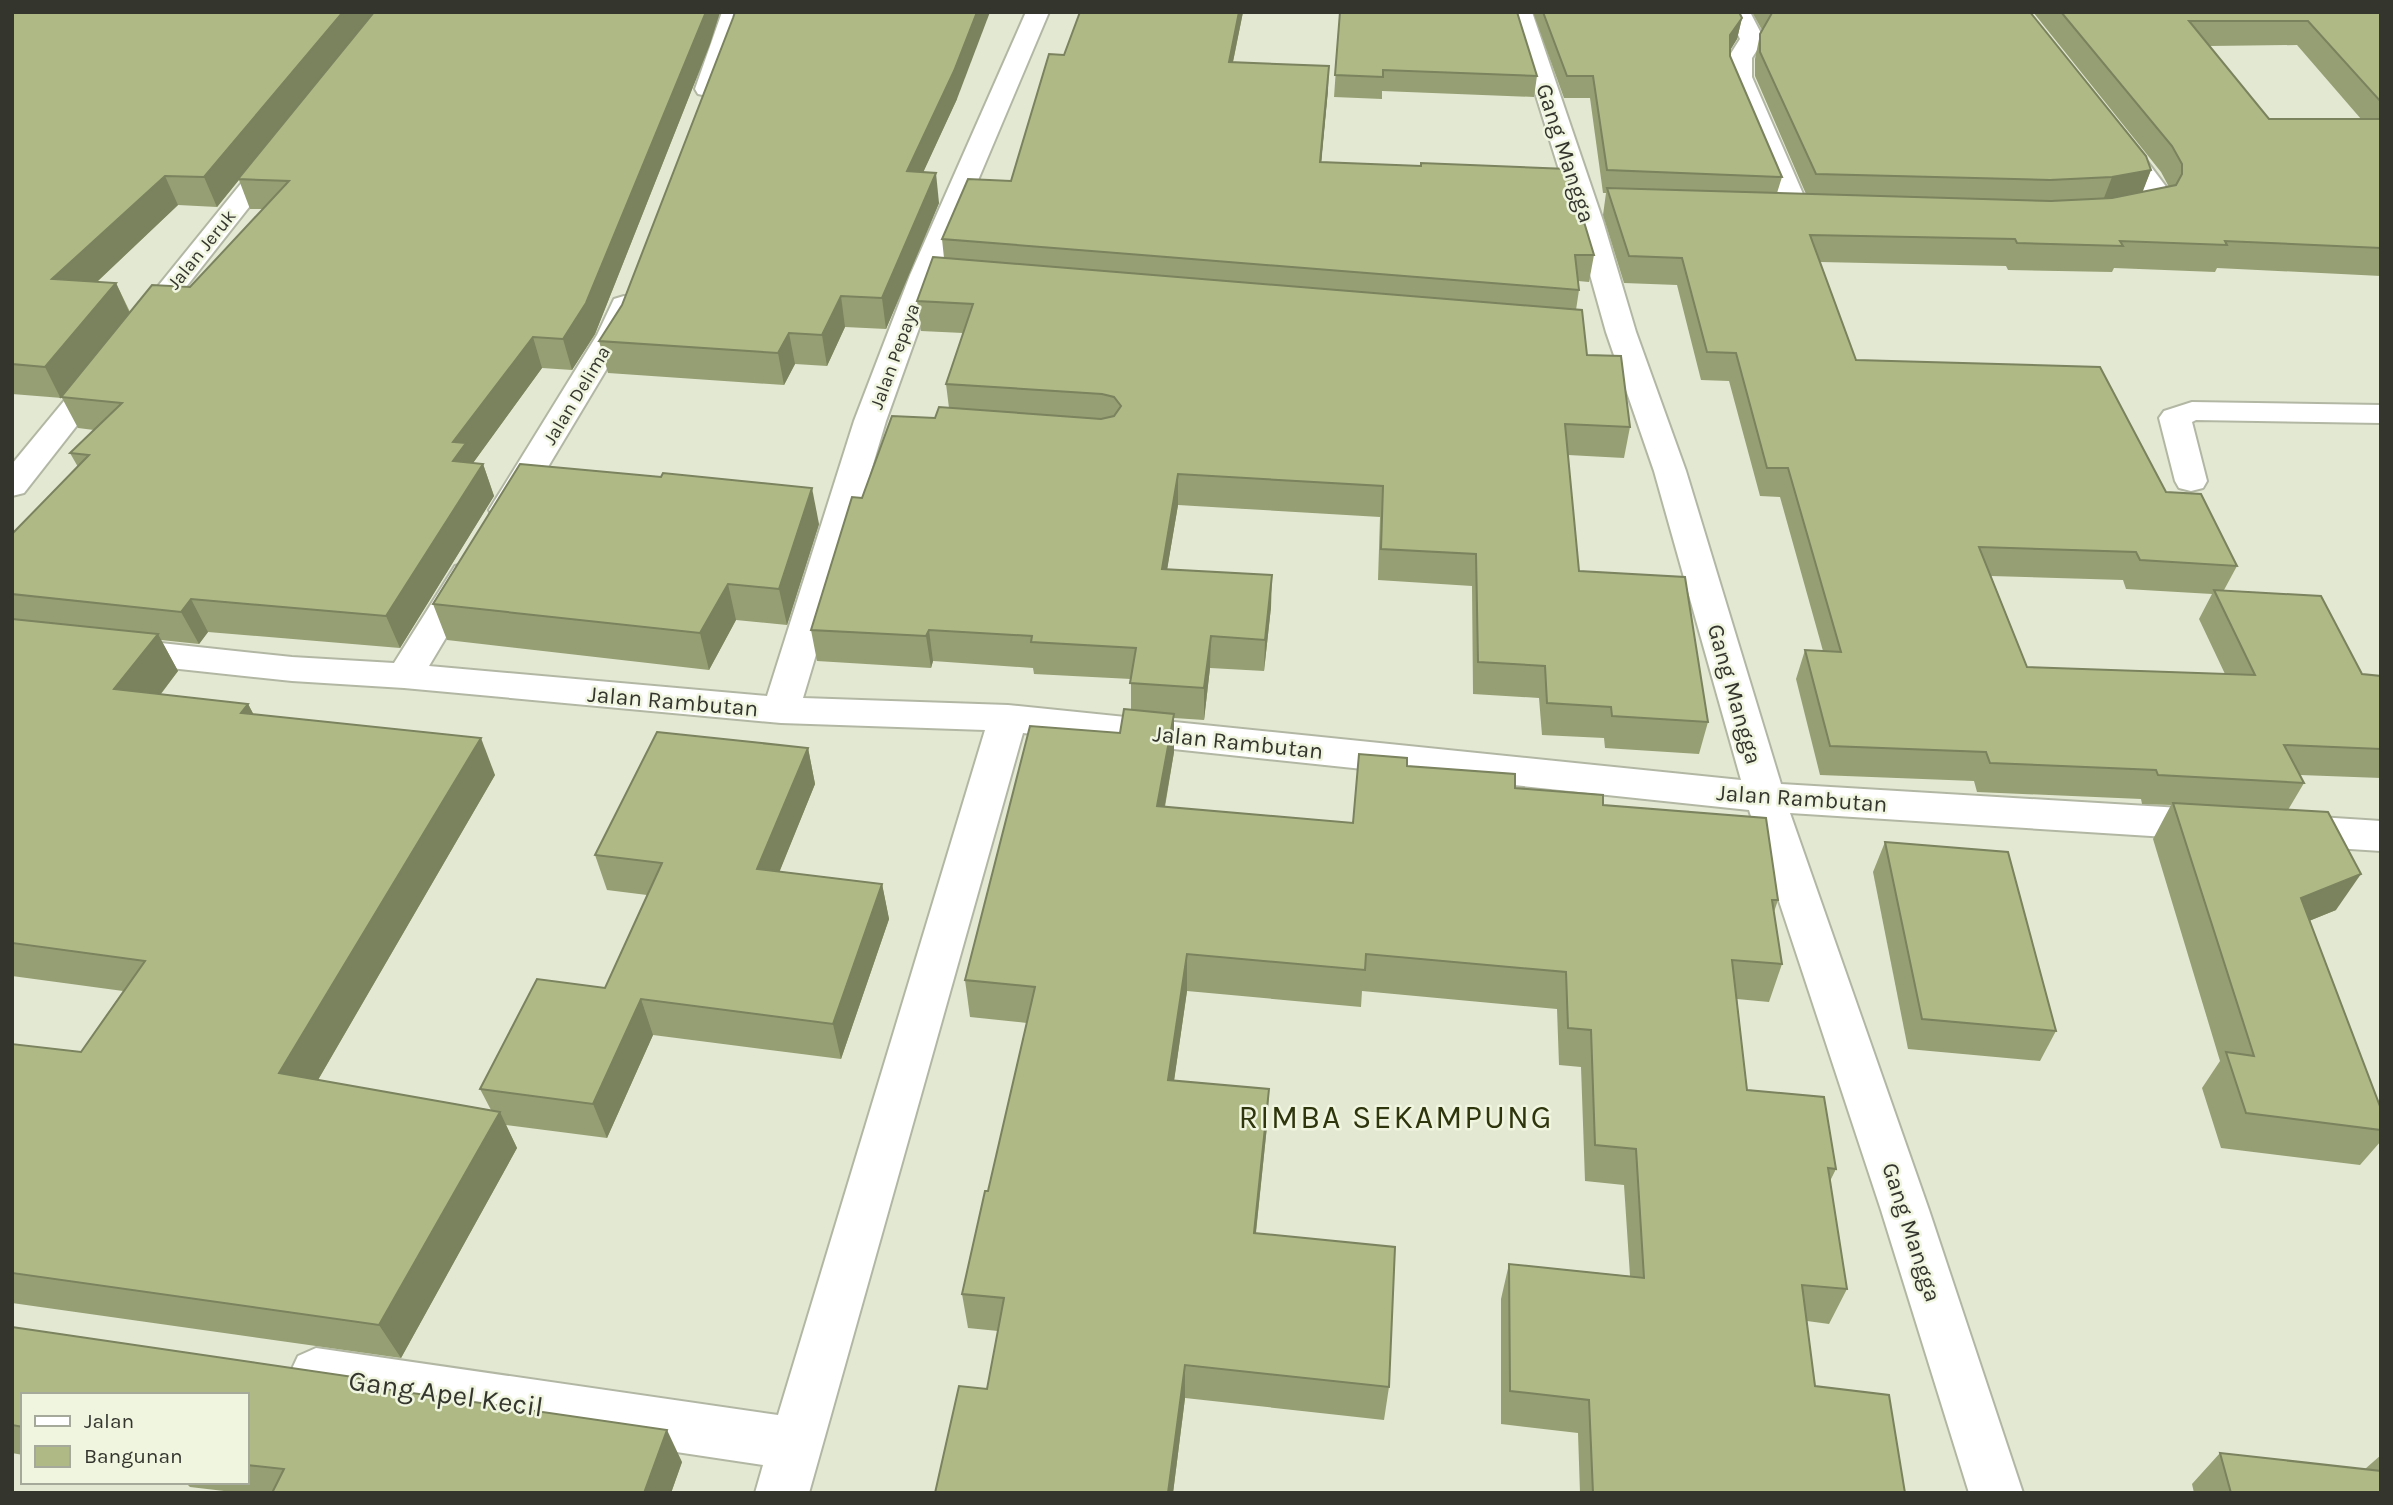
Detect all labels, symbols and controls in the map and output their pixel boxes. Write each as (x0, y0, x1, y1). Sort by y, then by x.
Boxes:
street label: Gang Mangga (1530, 80, 1601, 226)
street label: Jalan Jeruk (163, 205, 241, 294)
street label: Jalan Pepaya (866, 300, 924, 412)
street label: Jalan Delima (539, 342, 615, 449)
street label: Gang Mangga (1702, 621, 1767, 767)
street label: Jalan Rambutan (586, 681, 760, 722)
street label: Jalan Rambutan (1151, 720, 1325, 765)
street label: Jalan Rambutan (1716, 779, 1888, 818)
district label: RIMBA SEKAMPUNG (1239, 1099, 1553, 1136)
street label: Gang Mangga (1876, 1159, 1947, 1305)
street label: Gang Apel Kecil (347, 1364, 545, 1423)
legend (21, 1393, 248, 1484)
text: Jalan (84, 1409, 134, 1433)
text: Bangunan (84, 1444, 183, 1468)

